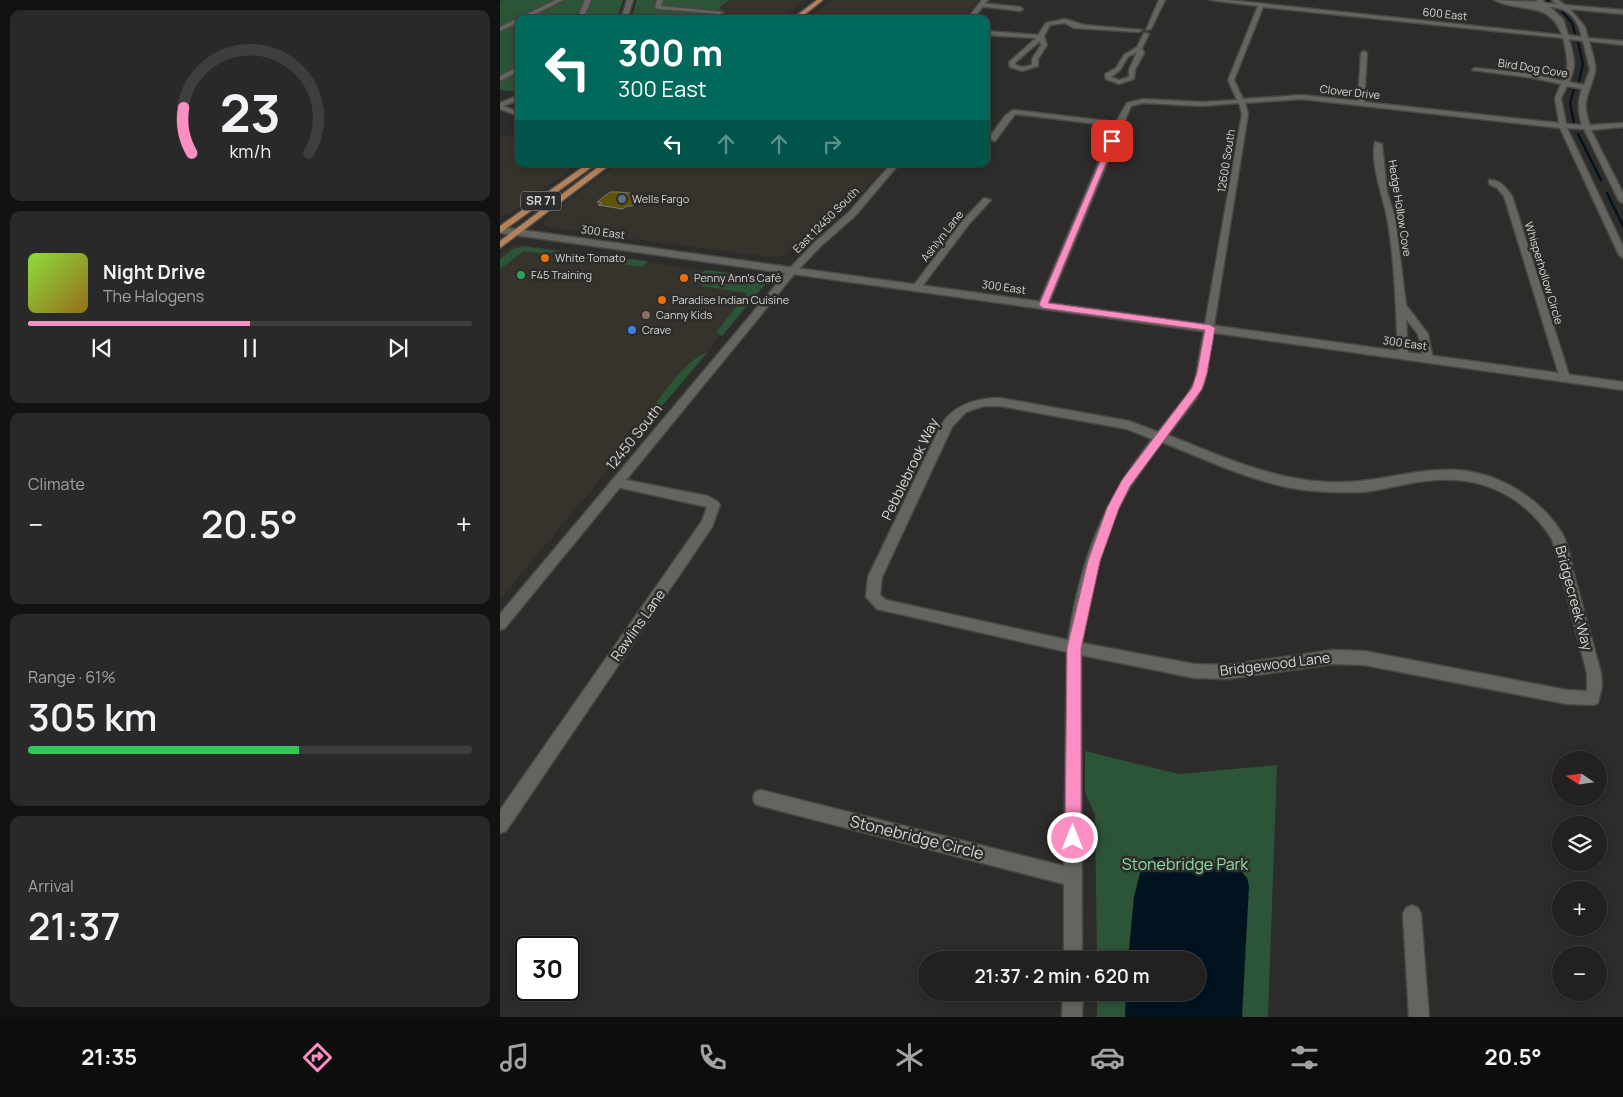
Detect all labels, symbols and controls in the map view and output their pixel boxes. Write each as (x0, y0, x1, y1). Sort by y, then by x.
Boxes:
street label: 600 East (1422, 4, 1468, 23)
text: 300 m (618, 29, 723, 77)
icon: left (535, 35, 600, 100)
street label: Bird Dog Cove (1497, 55, 1570, 81)
text: 300 East (618, 74, 707, 104)
text: 23 (219, 77, 281, 148)
street label: Clover Drive (1319, 81, 1381, 102)
pin (1091, 120, 1133, 162)
icon: arrive (1098, 127, 1126, 155)
street label: 12600 South (1213, 128, 1238, 194)
icon: left (659, 130, 687, 158)
icon: ahead (712, 130, 740, 158)
icon: ahead (765, 130, 793, 158)
icon: right (818, 130, 846, 158)
text: km/h (229, 139, 271, 163)
street label: Hedge Hollow Cove (1385, 159, 1416, 258)
street label: East 12450 South (789, 183, 862, 256)
place label: Wells Fargo (632, 191, 690, 206)
road number: SR 71 (521, 192, 561, 210)
marker: Wells Fargo (616, 193, 628, 205)
street label: Ashlyn Lane (917, 207, 967, 264)
street label: Whisperhollow Circle (1522, 220, 1567, 326)
street label: 300 East (580, 221, 626, 242)
place label: White Tomato (555, 250, 626, 265)
marker: White Tomato (539, 252, 551, 264)
text: Night Drive (103, 259, 205, 285)
place label: F45 Training (531, 267, 592, 282)
marker: F45 Training (515, 269, 527, 281)
place label: Penny Ann's Café (694, 270, 782, 285)
marker: Penny Ann's Café (678, 272, 690, 284)
street label: 300 East (981, 276, 1027, 297)
text: The Halogens (103, 285, 204, 307)
place label: Paradise Indian Cuisine (672, 292, 790, 307)
marker: Paradise Indian Cuisine (656, 294, 668, 306)
place label: Canny Kids (656, 307, 712, 322)
marker: Canny Kids (640, 309, 652, 321)
place label: Crave (642, 322, 672, 337)
marker: Crave (626, 324, 638, 336)
street label: 300 East (1382, 332, 1428, 353)
icon: previous (88, 334, 116, 362)
icon: pause (236, 334, 264, 362)
icon: next (384, 334, 412, 362)
street label: 12450 South (601, 400, 666, 474)
street label: Pebblebrook Way (877, 414, 943, 523)
text: Climate (28, 473, 85, 495)
text: 20.5° (201, 497, 298, 549)
text: − (28, 505, 43, 543)
text: + (456, 505, 472, 543)
street label: Bridgecreek Way (1551, 543, 1598, 653)
street label: Rawlins Lane (606, 585, 669, 664)
street label: Bridgewood Lane (1219, 647, 1331, 680)
text: Range · 61% (28, 666, 116, 688)
text: 305 km (28, 690, 157, 742)
north arrow (1552, 751, 1608, 806)
map controls (1552, 751, 1607, 1001)
street label: Stonebridge Circle (848, 810, 986, 864)
position arrow (1046, 811, 1098, 863)
button: layers (1552, 816, 1607, 871)
park label: Stonebridge Park (1122, 853, 1249, 875)
text: Arrival (28, 875, 74, 897)
button: + (1552, 881, 1607, 936)
text: 21:37 (28, 899, 120, 951)
speed limit sign: 30 (515, 936, 580, 1001)
button: − (1552, 946, 1607, 1001)
text: 21:37 · 2 min · 620 m (974, 963, 1150, 989)
icon: directions (300, 1040, 335, 1075)
icon: music (497, 1040, 532, 1075)
icon: phone (695, 1040, 730, 1075)
icon: climate (892, 1040, 927, 1075)
icon: car (1090, 1040, 1125, 1075)
icon: filters (1287, 1040, 1322, 1075)
text: 21:35 (81, 1042, 137, 1072)
text: 20.5° (1485, 1042, 1542, 1072)

